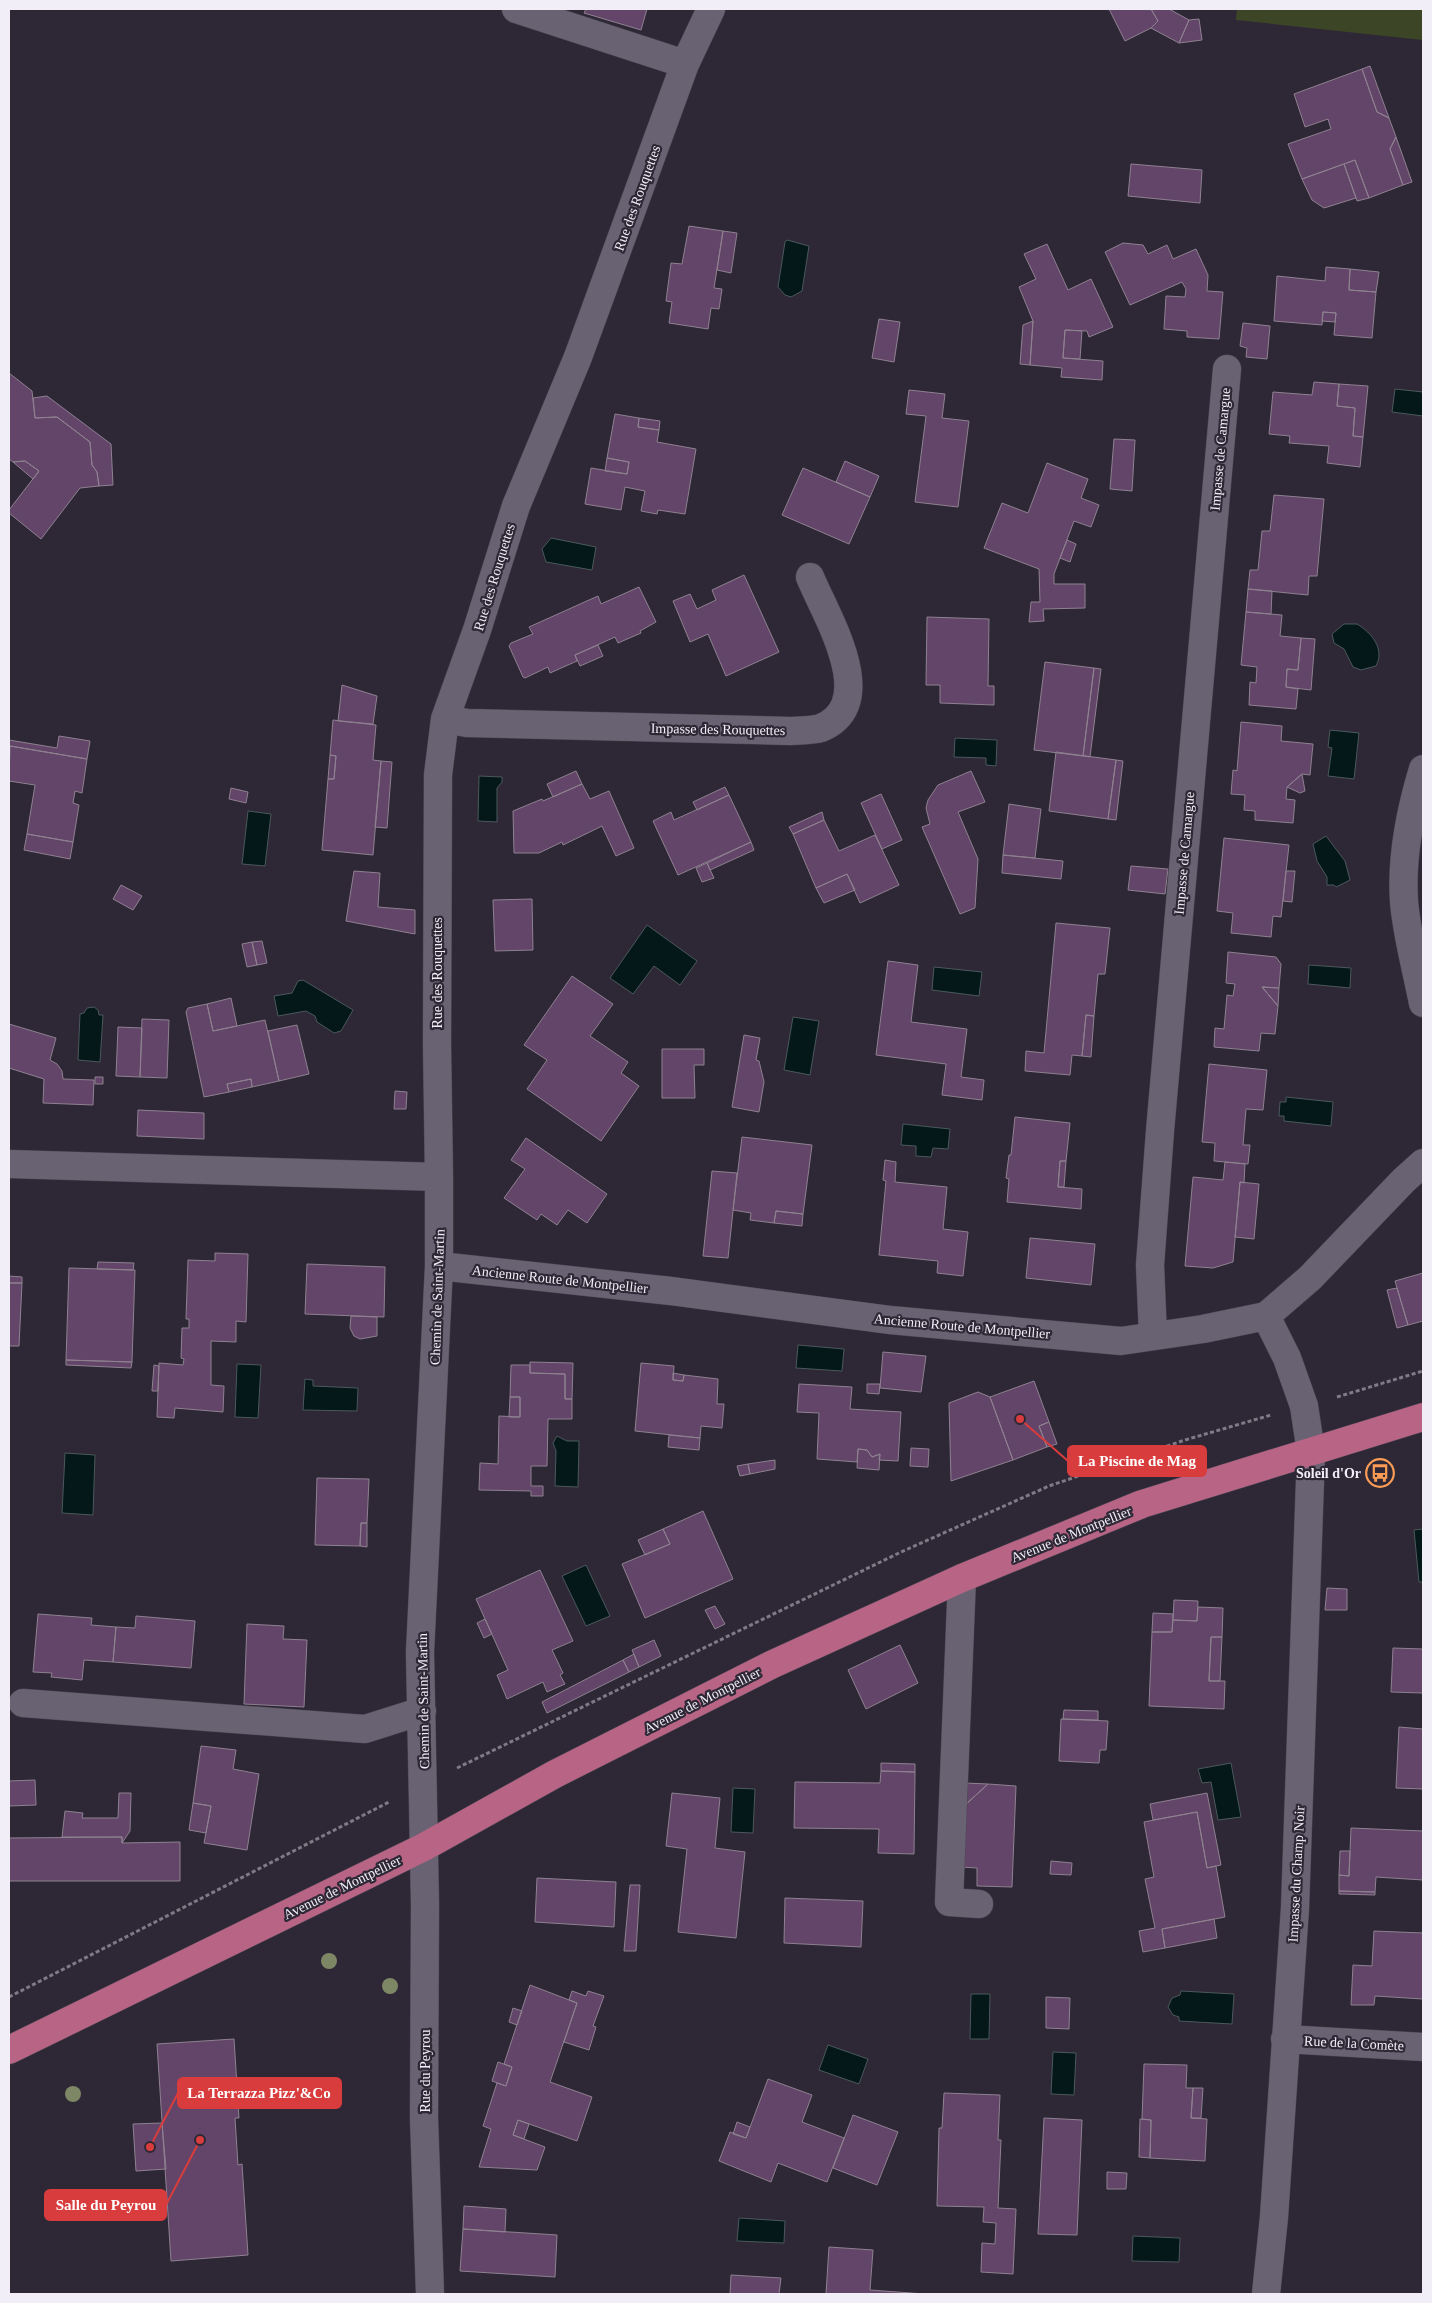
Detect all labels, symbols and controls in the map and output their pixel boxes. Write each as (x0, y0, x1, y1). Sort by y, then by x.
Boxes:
street label: Rue des Rouquettes (611, 143, 664, 253)
street label: Impasse de Camargue (1208, 387, 1233, 511)
street label: Rue des Rouquettes (471, 522, 518, 633)
street label: Impasse des Rouquettes (651, 721, 785, 738)
street label: Impasse de Camargue (1172, 791, 1197, 915)
street label: Rue des Rouquettes (430, 917, 445, 1029)
street label: Chemin de Saint-Martin (428, 1229, 447, 1365)
street label: Ancienne Route de Montpellier (471, 1263, 649, 1296)
street label: Ancienne Route de Montpellier (873, 1311, 1051, 1342)
callout: La Piscine de Mag (1068, 1446, 1206, 1476)
text: La Piscine de Mag (1078, 1453, 1196, 1469)
bus stop icon: Soleil d'Or (1365, 1458, 1395, 1488)
place label: Soleil d'Or (1296, 1466, 1361, 1481)
street label: Avenue de Montpellier (1009, 1503, 1134, 1566)
street label: Chemin de Saint-Martin (415, 1633, 432, 1769)
street label: Avenue de Montpellier (641, 1664, 763, 1736)
street label: Impasse du Champ Noir (1285, 1805, 1308, 1943)
street label: Avenue de Montpellier (281, 1852, 404, 1922)
street label: Rue du Peyrou (418, 2029, 433, 2113)
street label: Rue de la Comète (1304, 2033, 1404, 2054)
callout: La Terrazza Pizz'&Co (178, 2078, 341, 2108)
text: La Terrazza Pizz'&Co (187, 2085, 331, 2101)
callout: Salle du Peyrou (45, 2190, 166, 2220)
text: Salle du Peyrou (56, 2197, 156, 2213)

